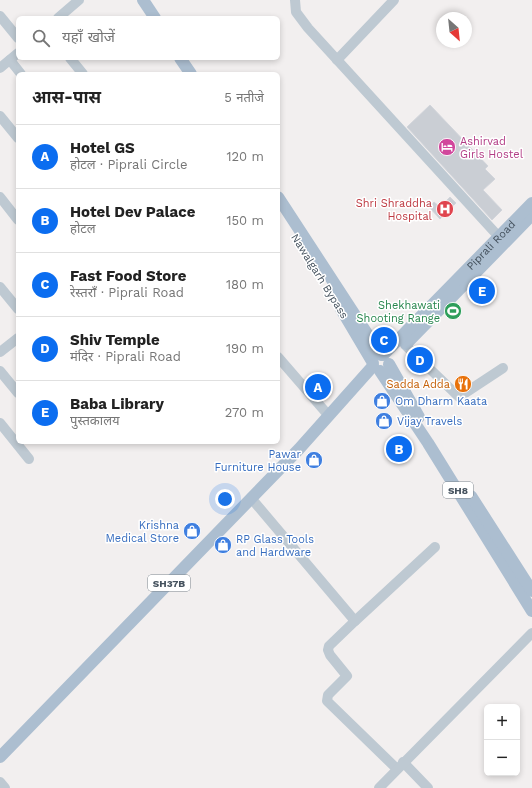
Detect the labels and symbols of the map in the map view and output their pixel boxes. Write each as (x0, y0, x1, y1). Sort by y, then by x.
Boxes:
north arrow (436, 12, 472, 48)
place label: Ashirvad Girls Hostel (460, 135, 524, 161)
hotel icon: Ashirvad Girls Hostel (437, 137, 457, 157)
place label: Shri Shraddha Hospital (356, 197, 433, 223)
hospital icon: Shri Shraddha Hospital (435, 199, 455, 219)
street label: Piprali Road (464, 218, 518, 273)
street label: Nawalgarh Bypass (288, 231, 351, 321)
pin: E (469, 276, 495, 306)
place label: Shekhawati Shooting Range (357, 299, 440, 325)
sports icon: Shekhawati Shooting Range (443, 301, 463, 321)
pin: C (371, 325, 397, 355)
pin: D (407, 345, 433, 375)
pin: A (305, 372, 331, 402)
restaurant icon: Sadda Adda (453, 374, 473, 394)
place label: Sadda Adda (387, 378, 450, 391)
shop icon: Om Dharm Kaata (372, 391, 392, 411)
place label: Om Dharm Kaata (395, 395, 487, 408)
shop icon: Vijay Travels (374, 411, 394, 431)
place label: Vijay Travels (397, 415, 462, 428)
pin: B (386, 434, 412, 464)
place label: Pawar Furniture House (214, 448, 302, 474)
shop icon: Pawar Furniture House (304, 450, 324, 470)
road number: SH8 (443, 482, 473, 498)
your location (215, 489, 235, 509)
place label: Krishna Medical Store (105, 519, 179, 545)
shop icon: Krishna Medical Store (182, 521, 202, 541)
place label: RP Glass Tools and Hardware (236, 533, 314, 559)
shop icon: RP Glass Tools and Hardware (213, 535, 233, 555)
road number: SH37B (148, 575, 190, 591)

